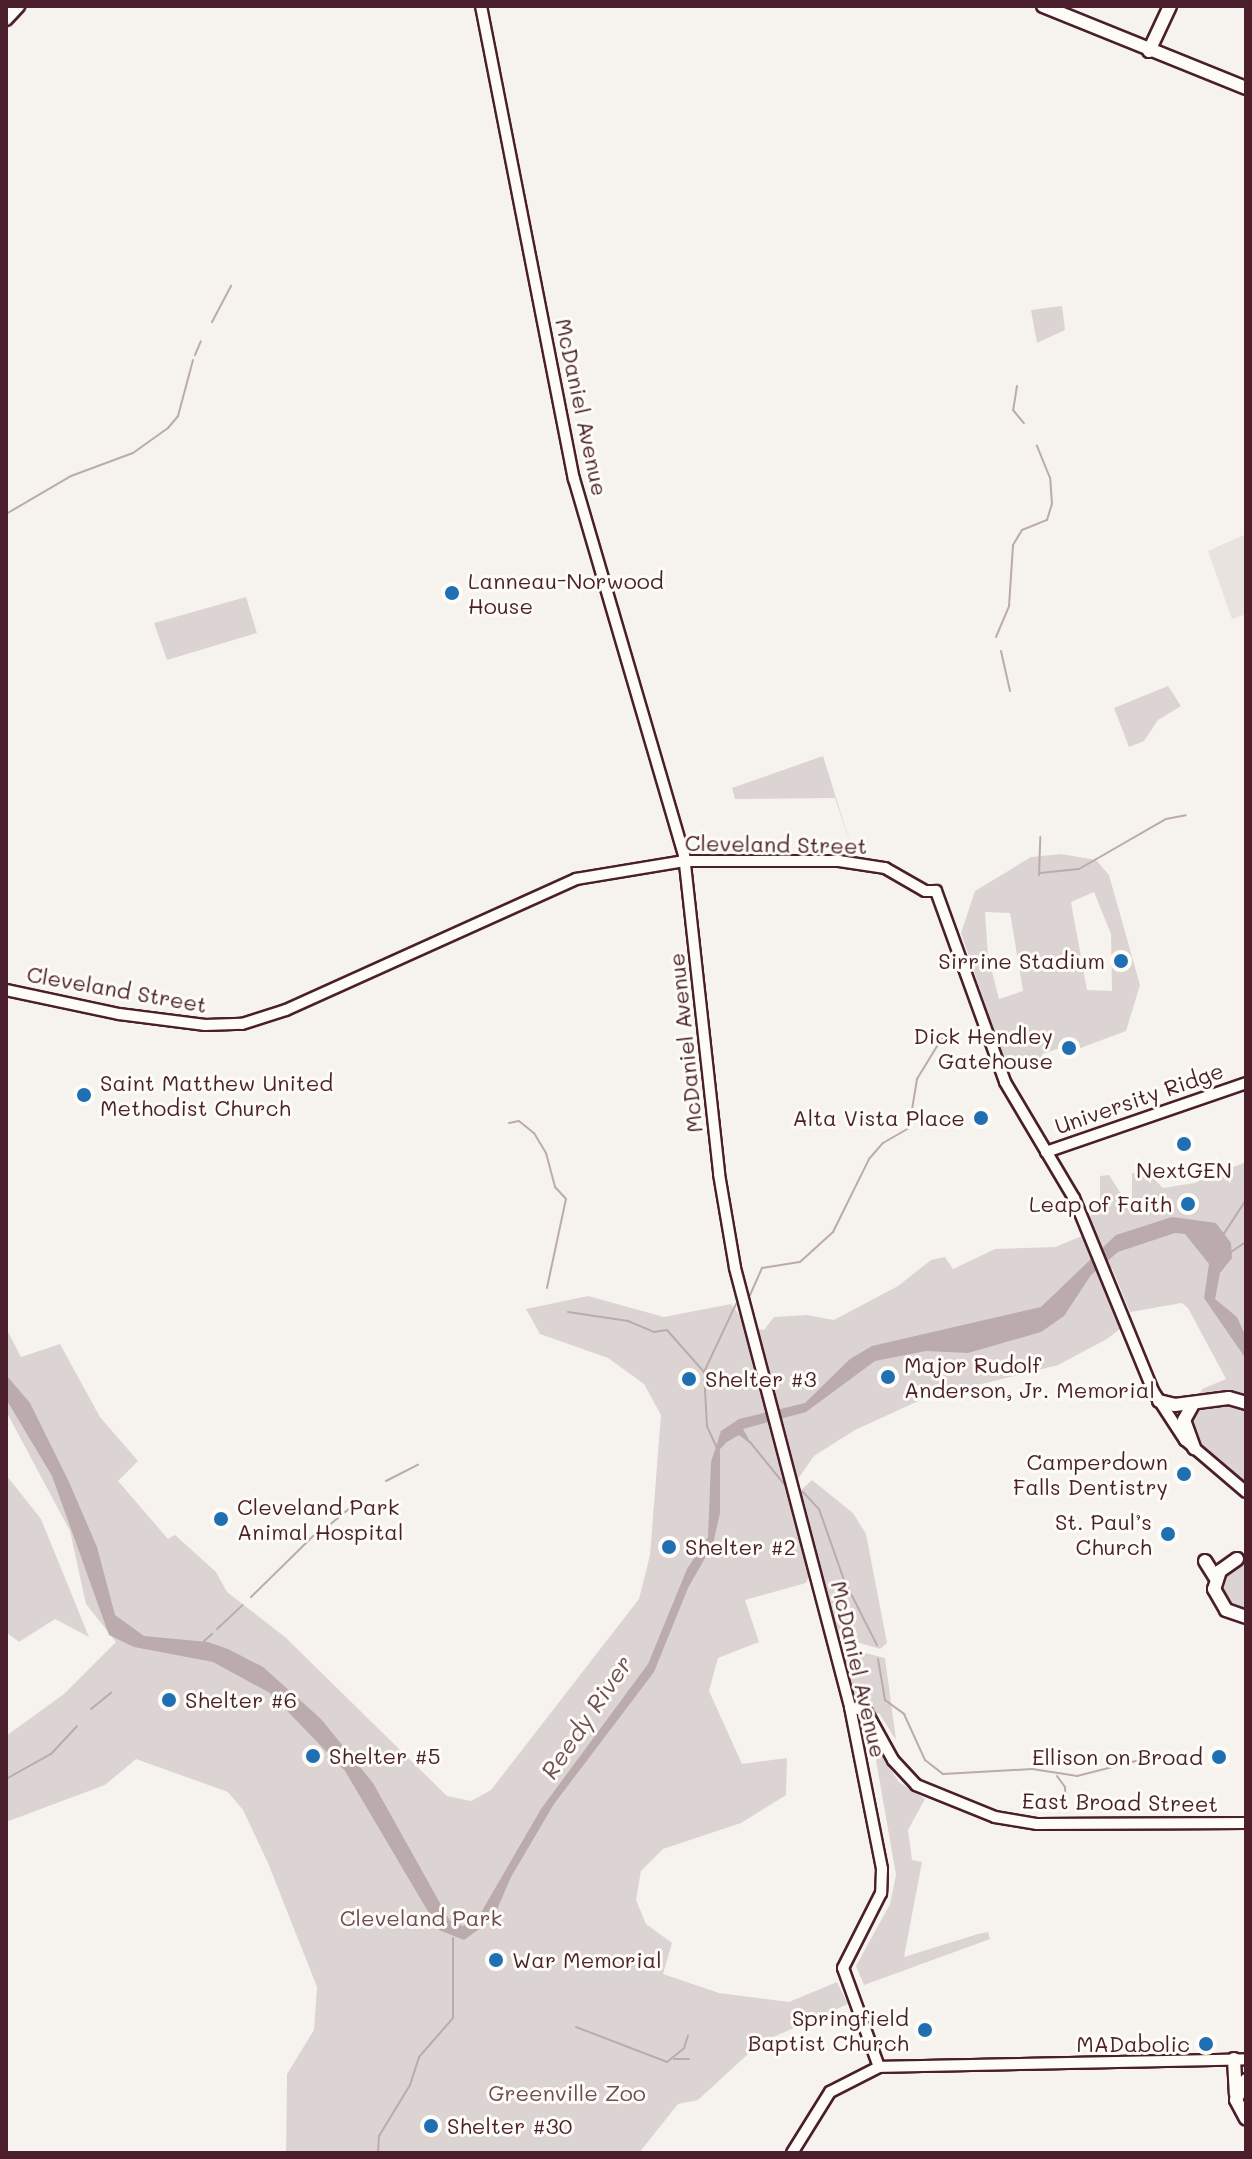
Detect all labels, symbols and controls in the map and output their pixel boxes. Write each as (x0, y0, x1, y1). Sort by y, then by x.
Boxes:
street label: McDaniel Avenue (550, 316, 614, 498)
place label: Lanneau-Norwood House (468, 567, 664, 618)
marker: Lanneau-Norwood House (443, 584, 461, 602)
street label: Cleveland Street (685, 829, 867, 859)
place label: Sirrine Stadium (938, 948, 1105, 974)
street label: McDaniel Avenue (662, 952, 708, 1134)
marker: Sirrine Stadium (1112, 952, 1130, 970)
street label: Cleveland Street (25, 960, 209, 1018)
place label: Dick Hendley Gatehouse (913, 1022, 1053, 1074)
marker: Dick Hendley Gatehouse (1060, 1039, 1078, 1057)
street label: University Ridge (1051, 1057, 1227, 1139)
place label: Saint Matthew United Methodist Church (100, 1069, 333, 1120)
marker: Saint Matthew United Methodist Church (75, 1086, 93, 1104)
place label: Alta Vista Place (793, 1105, 965, 1131)
marker: Alta Vista Place (972, 1109, 990, 1127)
marker: NextGEN (1175, 1135, 1193, 1153)
place label: NextGEN (1136, 1157, 1232, 1183)
place label: Leap of Faith (1029, 1191, 1172, 1217)
marker: Leap of Faith (1179, 1195, 1197, 1213)
place label: Major Rudolf Anderson, Jr. Memorial (904, 1351, 1155, 1402)
place label: Shelter #3 (705, 1366, 817, 1392)
marker: Major Rudolf Anderson, Jr. Memorial (879, 1368, 897, 1386)
marker: Shelter #3 (680, 1370, 698, 1388)
place label: Camperdown Falls Dentistry (1013, 1448, 1168, 1500)
marker: Camperdown Falls Dentistry (1175, 1465, 1193, 1483)
place label: Cleveland Park Animal Hospital (237, 1493, 404, 1544)
place label: St. Paul’s Church (1055, 1508, 1152, 1560)
marker: Cleveland Park Animal Hospital (212, 1510, 230, 1528)
marker: St. Paul’s Church (1159, 1525, 1177, 1543)
place label: Shelter #2 (685, 1534, 796, 1560)
marker: Shelter #2 (660, 1538, 678, 1556)
street label: McDaniel Avenue (826, 1578, 892, 1760)
water label: Reedy River (534, 1650, 638, 1784)
place label: Shelter #6 (185, 1687, 297, 1713)
marker: Shelter #6 (160, 1691, 178, 1709)
place label: Shelter #5 (329, 1743, 441, 1769)
place label: Ellison on Broad (1032, 1744, 1203, 1770)
marker: Shelter #5 (304, 1747, 322, 1765)
marker: Ellison on Broad (1210, 1748, 1228, 1766)
street label: East Broad Street (1022, 1787, 1218, 1817)
park label: Cleveland Park (340, 1905, 502, 1931)
place label: War Memorial (512, 1947, 662, 1973)
marker: War Memorial (487, 1951, 505, 1969)
place label: Springfield Baptist Church (748, 2004, 909, 2056)
marker: Springfield Baptist Church (916, 2021, 934, 2039)
place label: MADabolic (1076, 2031, 1190, 2057)
marker: MADabolic (1197, 2035, 1215, 2053)
park label: Greenville Zoo (488, 2080, 646, 2106)
place label: Shelter #30 (447, 2113, 572, 2139)
marker: Shelter #30 (422, 2117, 440, 2135)

